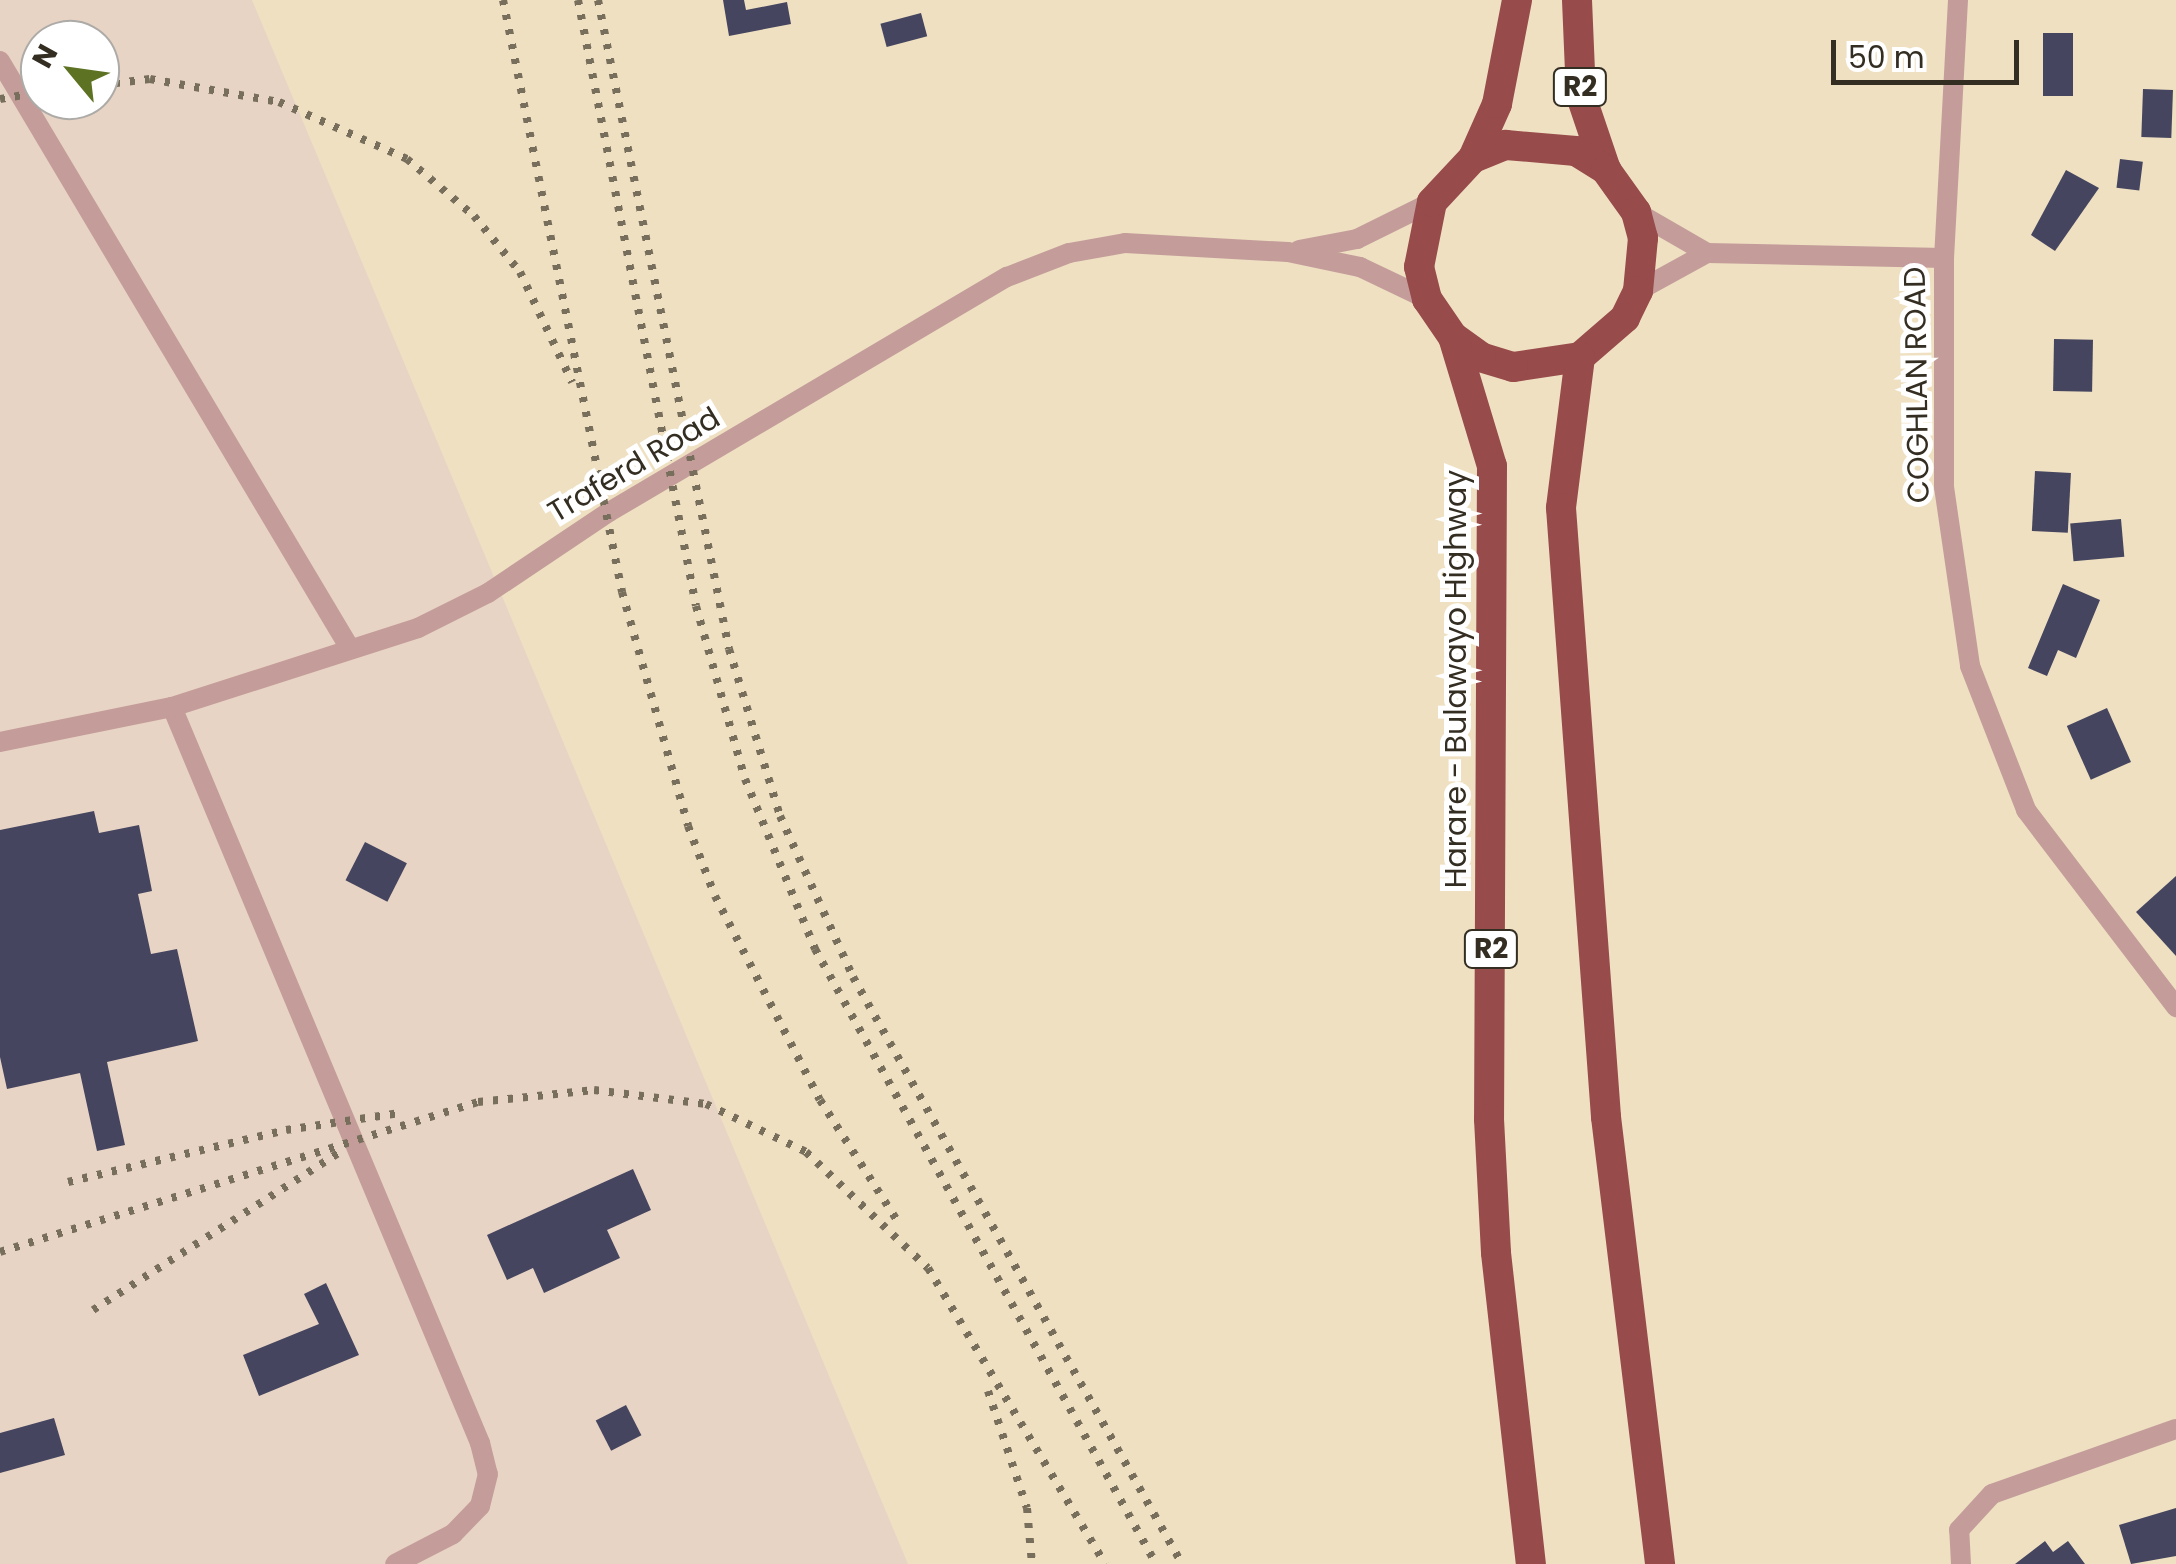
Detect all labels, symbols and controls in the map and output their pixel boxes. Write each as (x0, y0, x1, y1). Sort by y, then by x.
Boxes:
north arrow (20, 20, 120, 120)
scale bar (1836, 20, 2024, 82)
text: 50 m (1848, 36, 1925, 79)
text: N (23, 38, 67, 75)
road number: R2 (1552, 64, 1608, 110)
street label: COGHLAN ROAD (1897, 267, 1937, 503)
street label: Traferd Road (542, 400, 726, 530)
street label: Harare - Bulawayo Highway (1438, 470, 1474, 888)
road number: R2 (1464, 926, 1518, 972)

